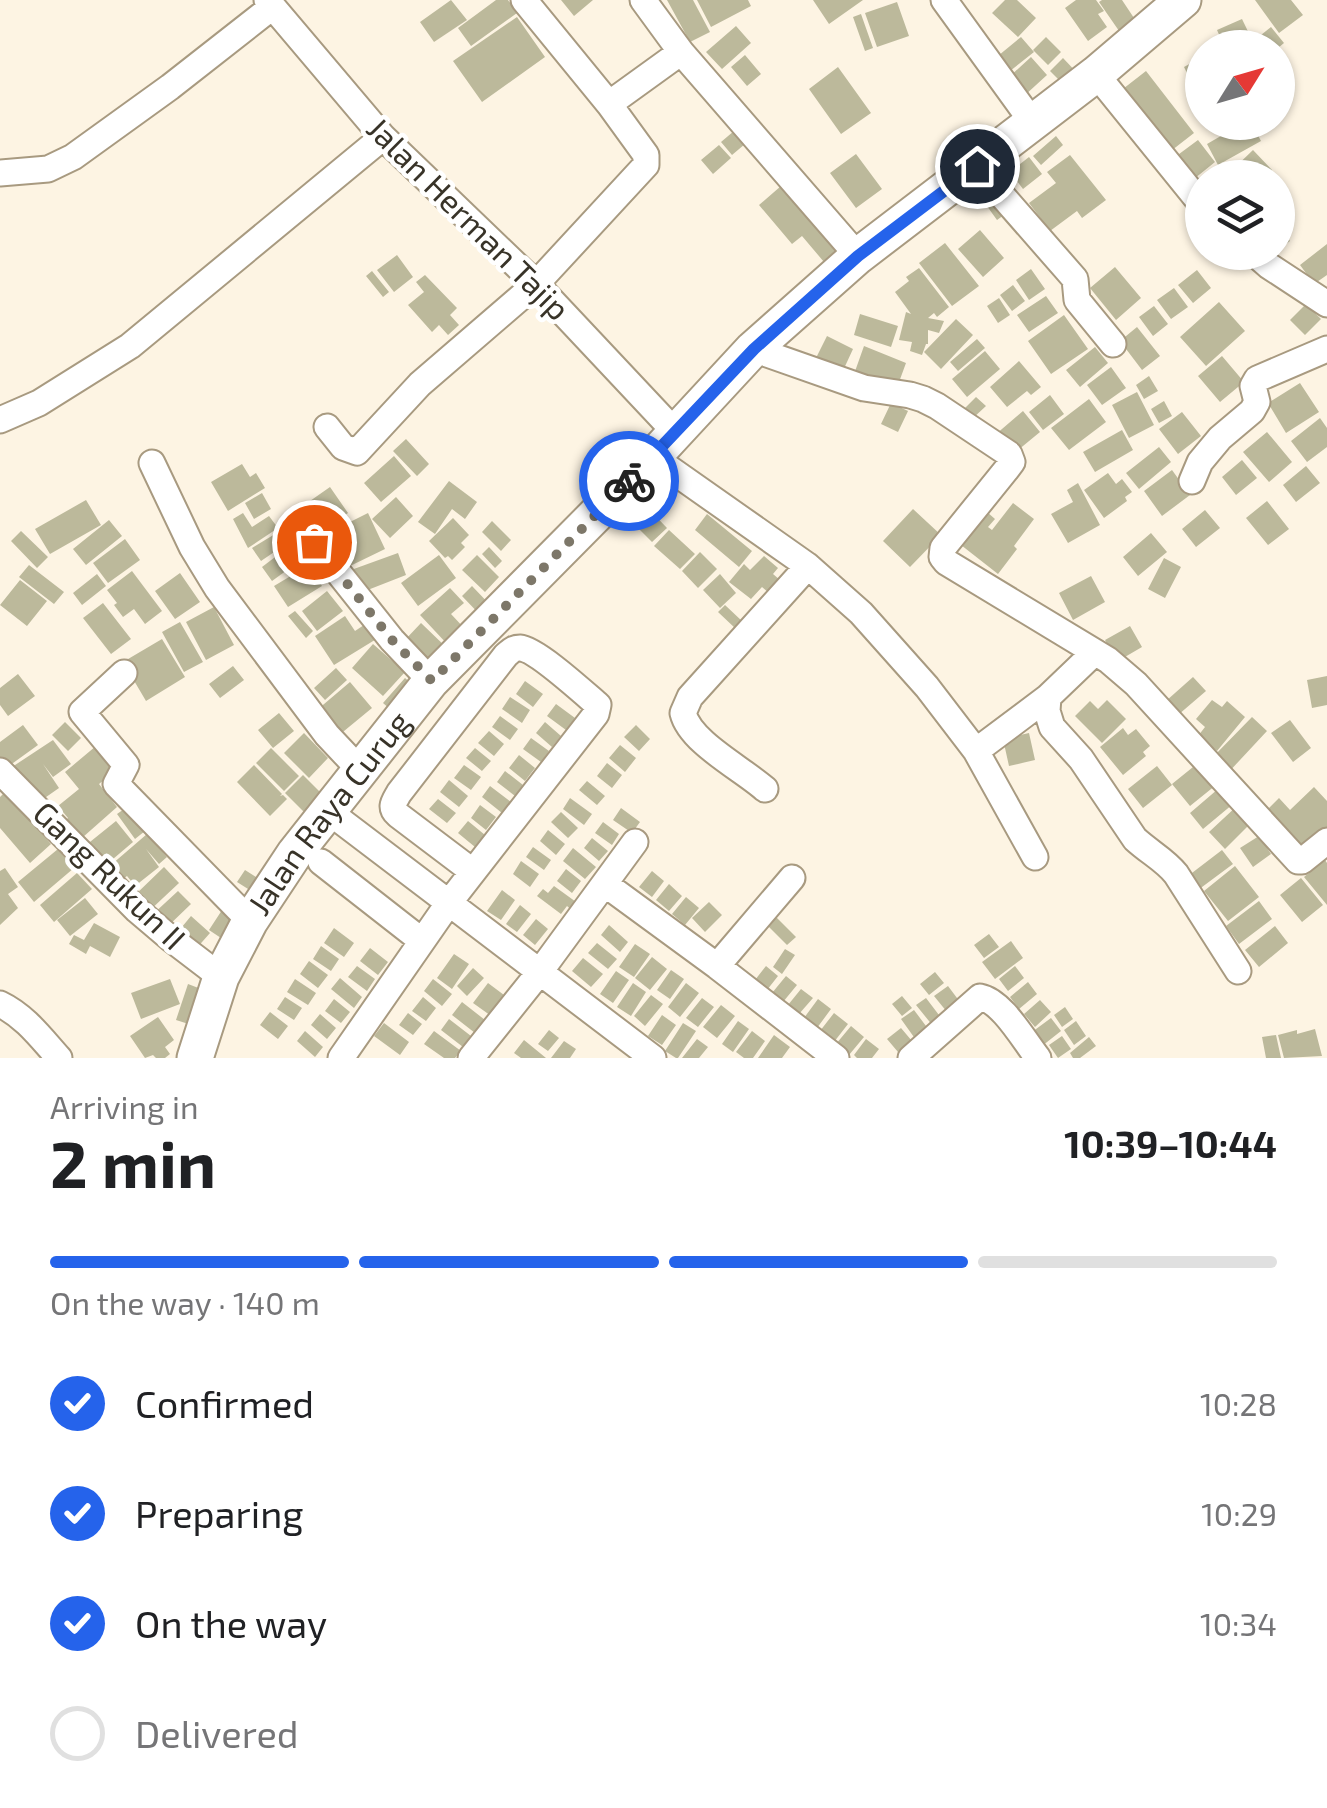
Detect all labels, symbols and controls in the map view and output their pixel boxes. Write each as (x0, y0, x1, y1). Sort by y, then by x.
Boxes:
north arrow (1185, 30, 1295, 140)
map controls (1185, 30, 1295, 270)
street label: Jalan Herman Tajip (359, 108, 579, 328)
pin (935, 124, 1020, 209)
icon: home (950, 139, 1005, 194)
button: layers (1185, 160, 1295, 270)
courier (579, 431, 679, 531)
icon: bike (602, 454, 657, 509)
pin (272, 500, 357, 585)
icon: bag (287, 515, 342, 570)
street label: Jalan Raya Curug (239, 702, 417, 921)
street label: Gang Rukun II (27, 793, 194, 956)
text: Arriving in (50, 1087, 199, 1125)
text: 10:39–10:44 (1064, 1120, 1277, 1166)
text: 2 min (50, 1123, 216, 1201)
text: On the way · 140 m (50, 1283, 320, 1321)
icon: check (50, 1376, 105, 1431)
text: Confirmed (135, 1380, 314, 1426)
text: 10:28 (1200, 1384, 1277, 1422)
icon: check (50, 1486, 105, 1541)
text: Preparing (135, 1490, 303, 1536)
text: 10:29 (1201, 1494, 1277, 1532)
icon: check (50, 1596, 105, 1651)
text: On the way (135, 1600, 327, 1646)
text: 10:34 (1200, 1604, 1277, 1642)
text: Delivered (135, 1710, 299, 1756)

